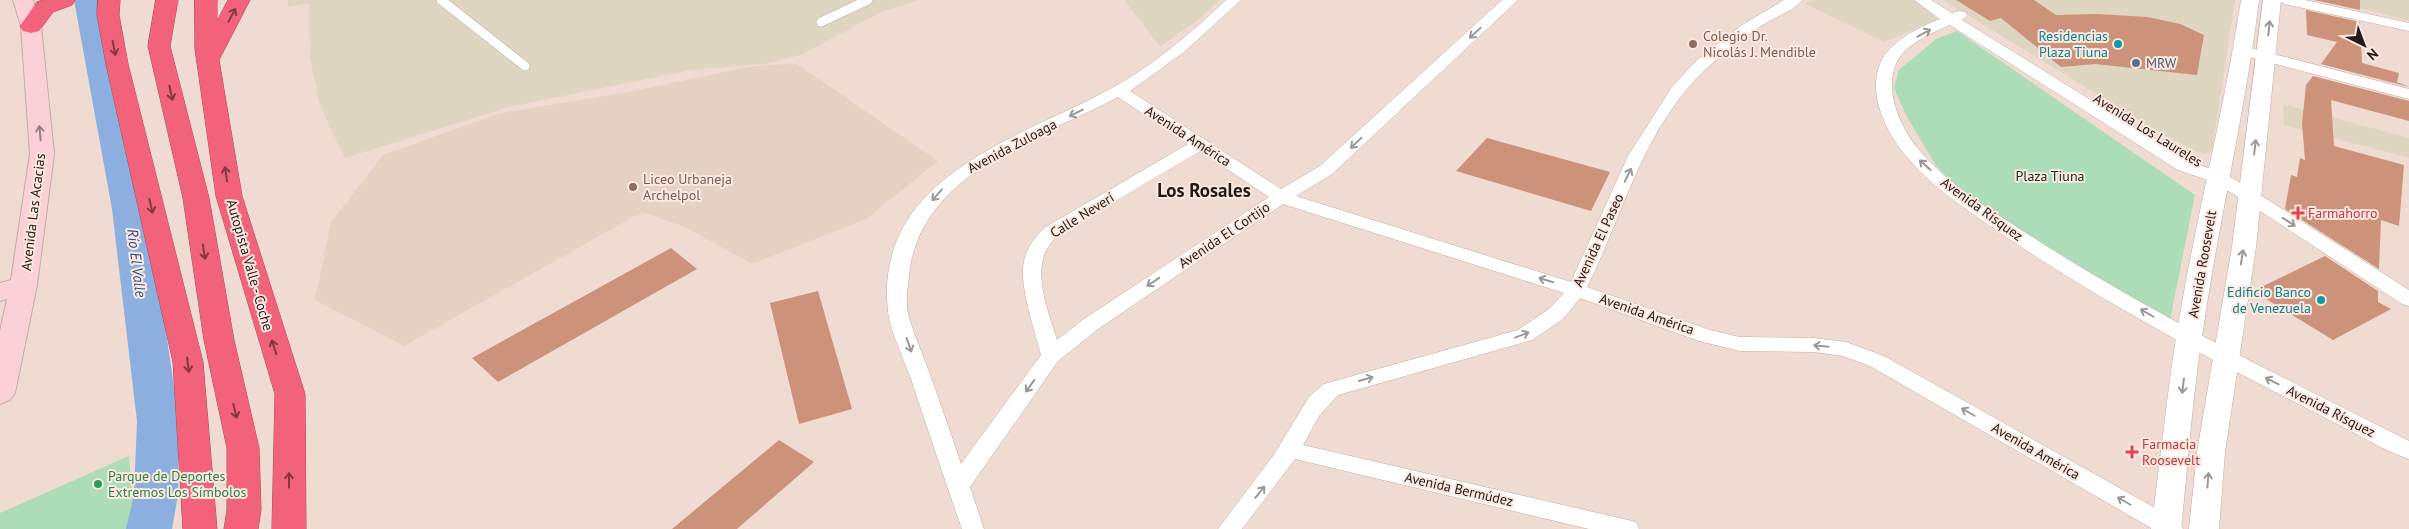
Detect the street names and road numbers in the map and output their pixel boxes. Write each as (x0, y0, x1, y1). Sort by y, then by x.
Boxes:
street label: Avenida Los Laureles (2090, 89, 2206, 171)
street label: Avenida América (1142, 101, 1234, 171)
street label: Avenida Zuloaga (964, 115, 1060, 177)
street label: Avenida Las Acacias (17, 152, 49, 272)
street label: Avenida Rísquez (1937, 173, 2027, 245)
street label: Calle Neverí (1047, 188, 1118, 242)
street label: Avenida El Paseo (1569, 190, 1627, 290)
street label: Autopista Valle - Coche (223, 197, 277, 333)
street label: Avenida El Cortijo (1175, 198, 1273, 272)
street label: Avenida Roosevelt (2184, 209, 2220, 319)
street label: Avenida América (1597, 289, 1697, 339)
street label: Avenida Rísquez (2284, 381, 2378, 441)
street label: Avenida América (1989, 418, 2083, 484)
street label: Avenida Bermúdez (1403, 468, 1515, 510)

